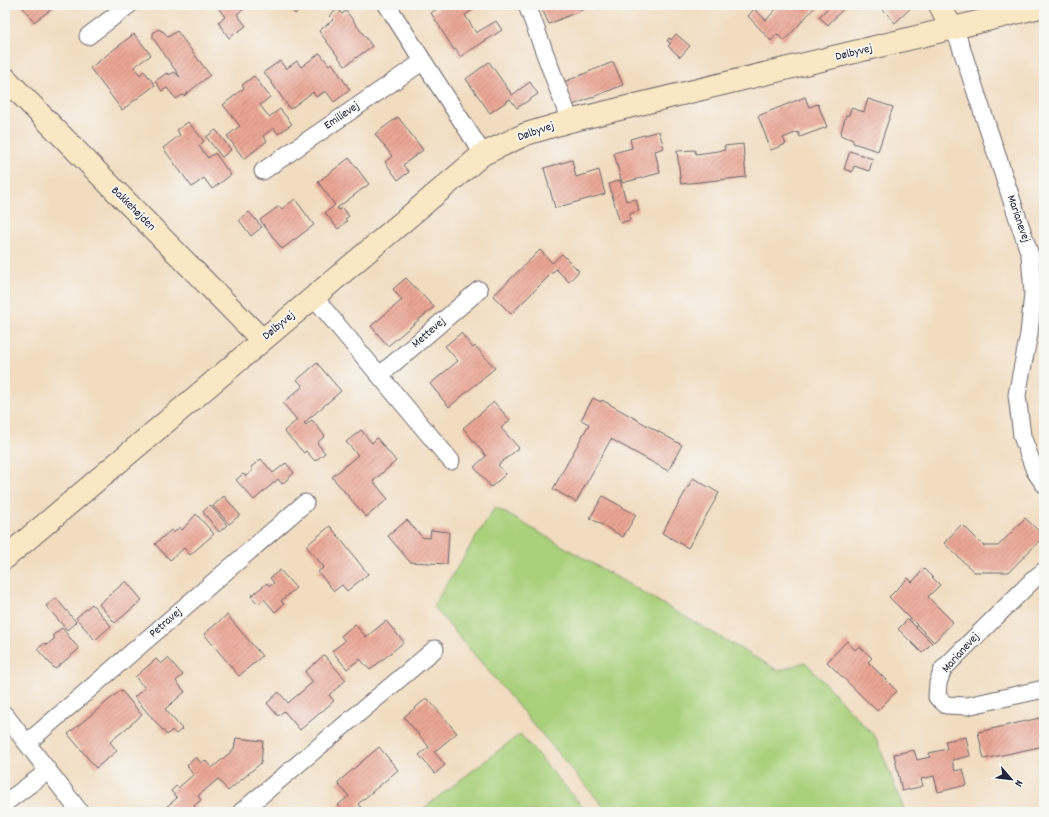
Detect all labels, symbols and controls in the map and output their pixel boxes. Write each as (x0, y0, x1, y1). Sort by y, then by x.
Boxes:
street label: Dølbyvej (834, 40, 874, 66)
street label: Emilievej (321, 98, 363, 134)
street label: Dølbyvej (515, 118, 557, 146)
street label: Bakkehøjden (107, 183, 159, 235)
street label: Marianevej (1002, 193, 1034, 245)
street label: Dølbyvej (259, 307, 299, 345)
street label: Mettevej (408, 313, 450, 353)
street label: Petravej (146, 604, 186, 642)
street label: Marianevej (938, 629, 984, 677)
north arrow (991, 759, 1031, 799)
text: N (1009, 777, 1026, 789)

